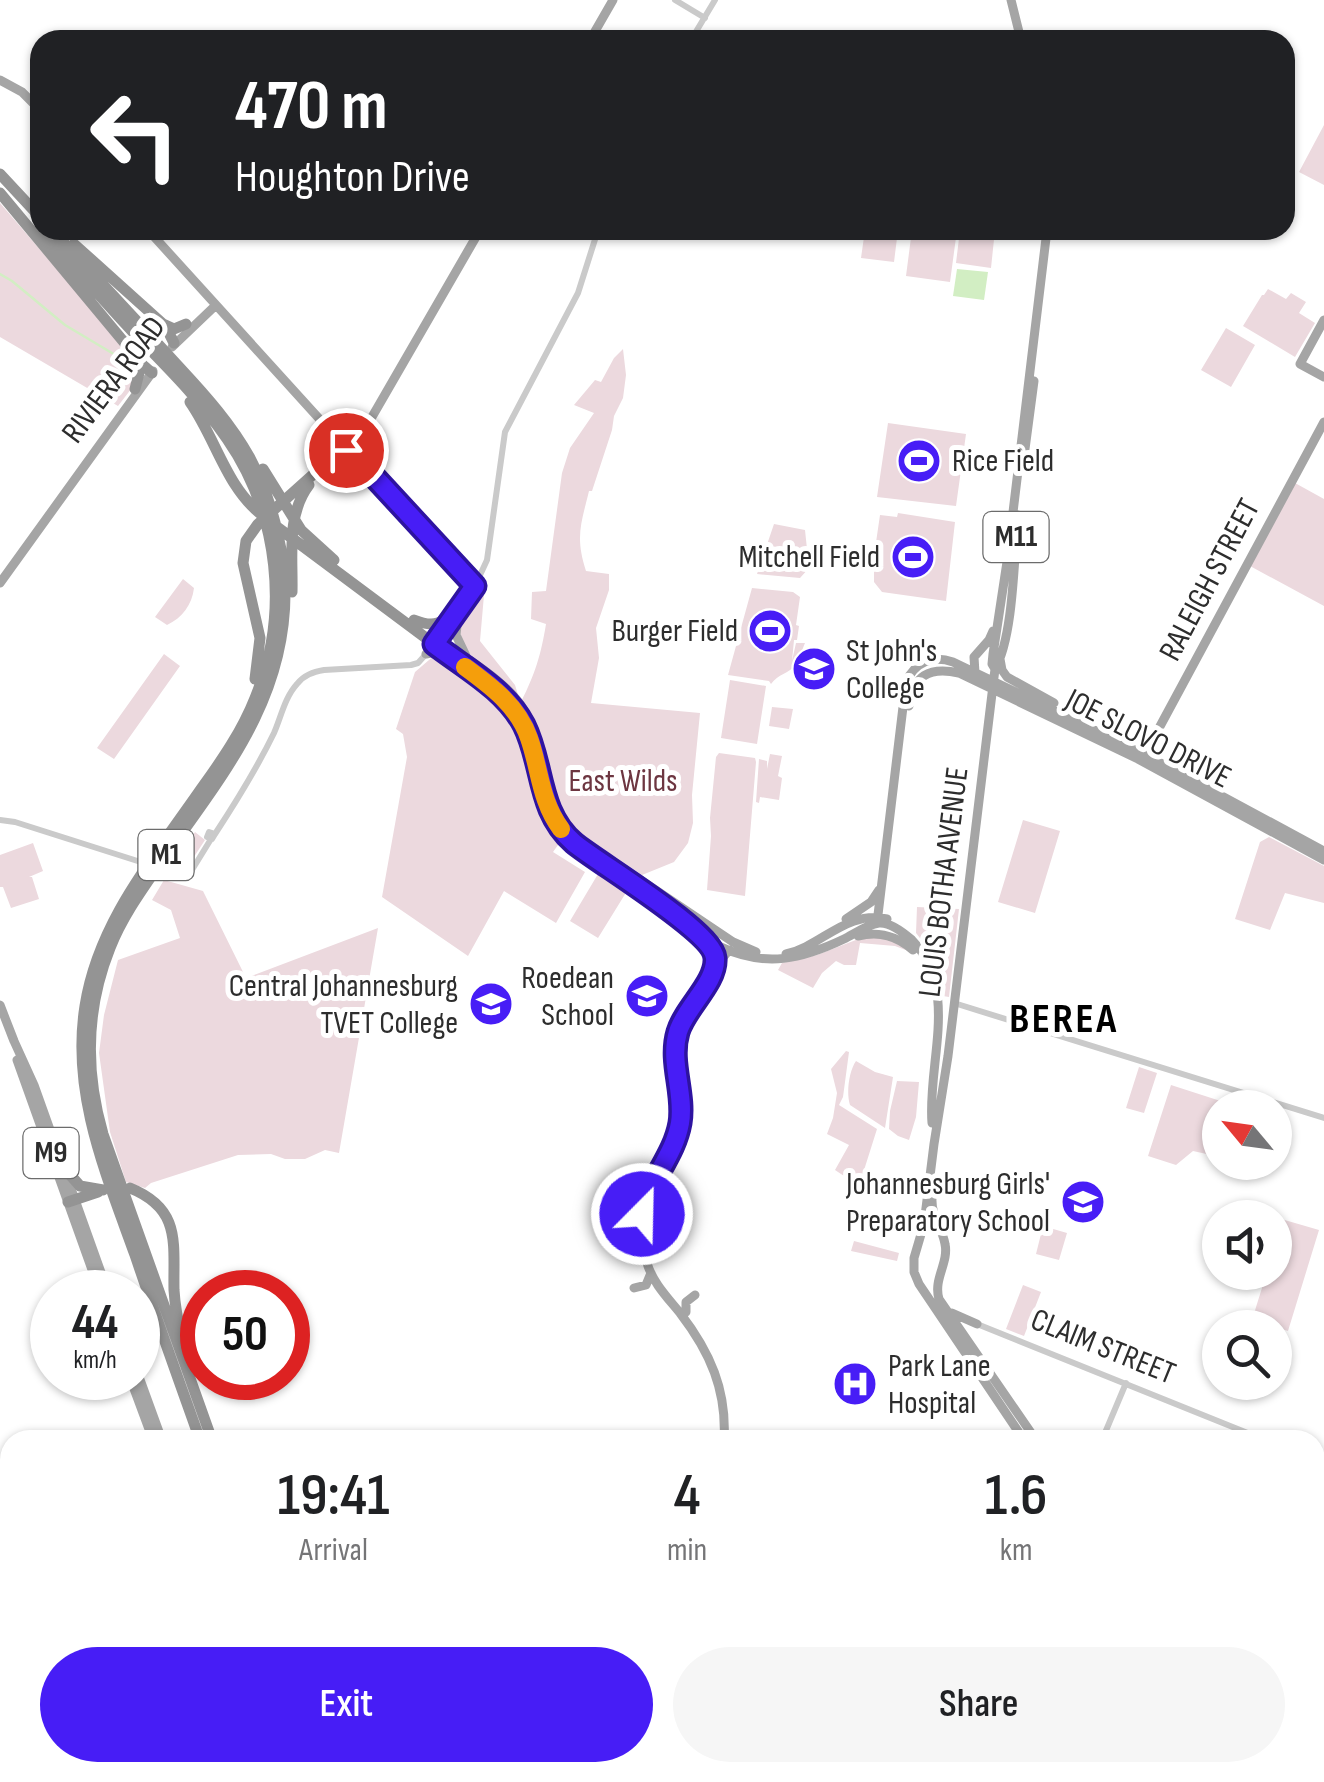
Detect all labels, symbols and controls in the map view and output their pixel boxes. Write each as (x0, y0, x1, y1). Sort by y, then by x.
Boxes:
text: 470 m (235, 65, 388, 149)
icon: left (70, 70, 200, 200)
text: Houghton Drive (235, 150, 470, 205)
street label: RIVIERA ROAD (54, 309, 174, 451)
pin (304, 408, 389, 493)
icon: arrive (319, 423, 374, 478)
sports icon: Rice Field (896, 438, 942, 484)
place label: Rice Field (952, 442, 1054, 481)
street label: RALEIGH STREET (1151, 492, 1269, 668)
road number: M11 (984, 512, 1048, 562)
sports icon: Mitchell Field (890, 534, 936, 580)
place label: Mitchell Field (738, 538, 880, 577)
sports icon: Burger Field (747, 608, 793, 654)
place label: Burger Field (612, 612, 738, 651)
place label: St John's College (846, 632, 937, 708)
school or university icon: St John's College (791, 646, 837, 692)
street label: JOE SLOVO DRIVE (1058, 680, 1237, 797)
park label: East Wilds (569, 762, 677, 801)
street label: LOUIS BOTHA AVENUE (911, 765, 977, 999)
road number: M1 (138, 830, 194, 880)
place label: Roedean School (521, 959, 614, 1035)
place label: Central Johannesburg TVET College (229, 967, 458, 1043)
school or university icon: Roedean School (624, 973, 670, 1019)
school or university icon: Central Johannesburg TVET College (468, 981, 514, 1027)
district label: BEREA (1009, 994, 1119, 1045)
north arrow (1202, 1090, 1292, 1180)
map controls (1202, 1090, 1292, 1400)
road number: M9 (23, 1128, 78, 1178)
position arrow (590, 1162, 694, 1266)
place label: Johannesburg Girls' Preparatory School (845, 1165, 1050, 1241)
school or university icon: Johannesburg Girls' Preparatory School (1060, 1179, 1106, 1225)
button: sound (1202, 1200, 1292, 1290)
speed limit sign: 50 (180, 1270, 310, 1400)
text: 44 (72, 1293, 118, 1353)
street label: CLAIM STREET (1025, 1300, 1181, 1394)
button: search (1202, 1310, 1292, 1400)
text: km/h (73, 1345, 117, 1376)
place label: Park Lane Hospital (888, 1347, 991, 1423)
hospital icon: Park Lane Hospital (832, 1361, 878, 1407)
text: 19:41 (278, 1460, 389, 1532)
text: 4 (674, 1460, 700, 1532)
text: 1.6 (985, 1460, 1048, 1532)
text: Arrival (299, 1531, 368, 1570)
text: min (667, 1531, 707, 1570)
text: km (1000, 1531, 1032, 1570)
button: Exit (40, 1647, 653, 1762)
button: Share (673, 1647, 1285, 1762)

